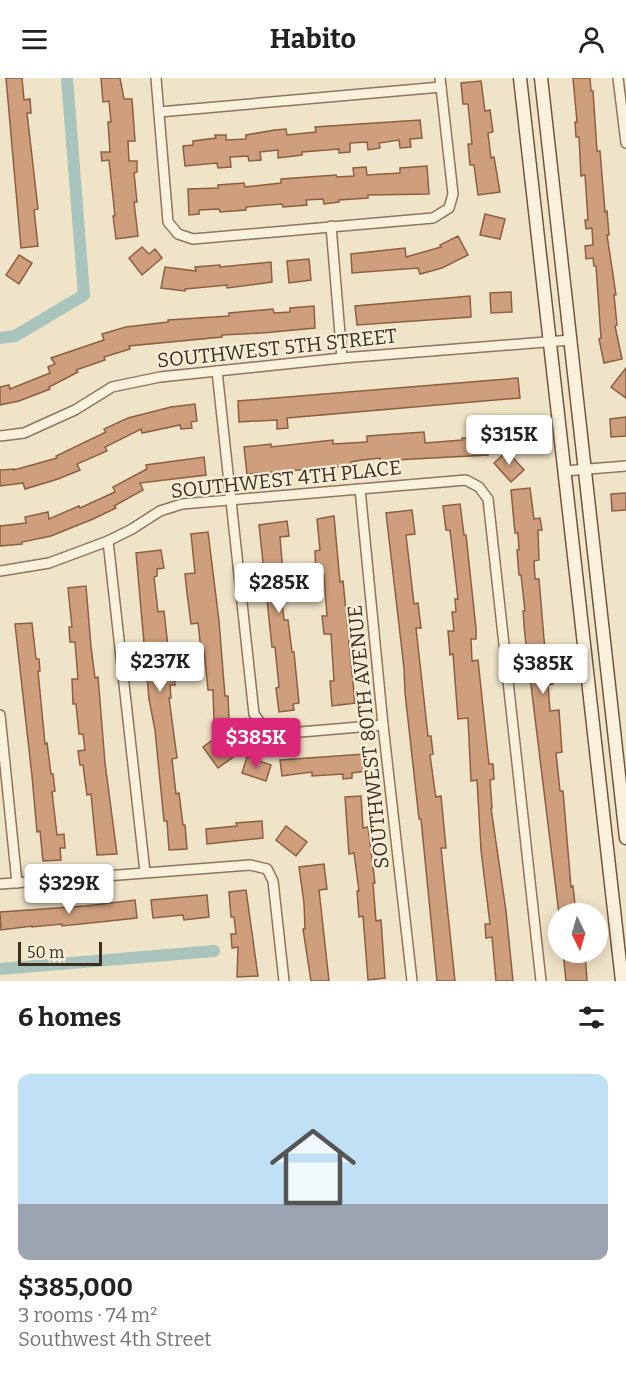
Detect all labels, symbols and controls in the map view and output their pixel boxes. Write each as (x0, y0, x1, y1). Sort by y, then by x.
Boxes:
icon: menu (18, 23, 51, 56)
text: Habito (270, 23, 356, 55)
icon: person (575, 23, 608, 56)
street label: SOUTHWEST 5TH STREET (156, 323, 399, 373)
pin: $315K (467, 415, 551, 466)
text: $315K (480, 422, 538, 446)
street label: SOUTHWEST 4TH PLACE (169, 455, 403, 503)
pin: $285K (237, 563, 321, 614)
text: $285K (249, 570, 309, 594)
street label: SOUTHWEST 80TH AVENUE (342, 604, 394, 870)
pin: $237K (118, 642, 202, 693)
pin: $385K (501, 644, 585, 695)
text: $237K (130, 649, 190, 673)
text: $385K (513, 651, 573, 675)
pin: $385K (214, 718, 298, 769)
text: $385K (226, 725, 286, 749)
pin: $329K (27, 864, 111, 915)
text: $329K (38, 871, 100, 895)
north arrow (548, 903, 608, 963)
map controls (548, 903, 608, 963)
scale bar (18, 939, 102, 966)
text: 50 m (27, 943, 64, 962)
icon: filters (575, 1001, 608, 1034)
text: 6 homes (18, 1002, 121, 1033)
icon: home (259, 1113, 367, 1221)
text: $385,000 (18, 1272, 133, 1303)
text: 3 rooms · 74 m² (18, 1303, 157, 1327)
text: Southwest 4th Street (18, 1327, 212, 1351)

